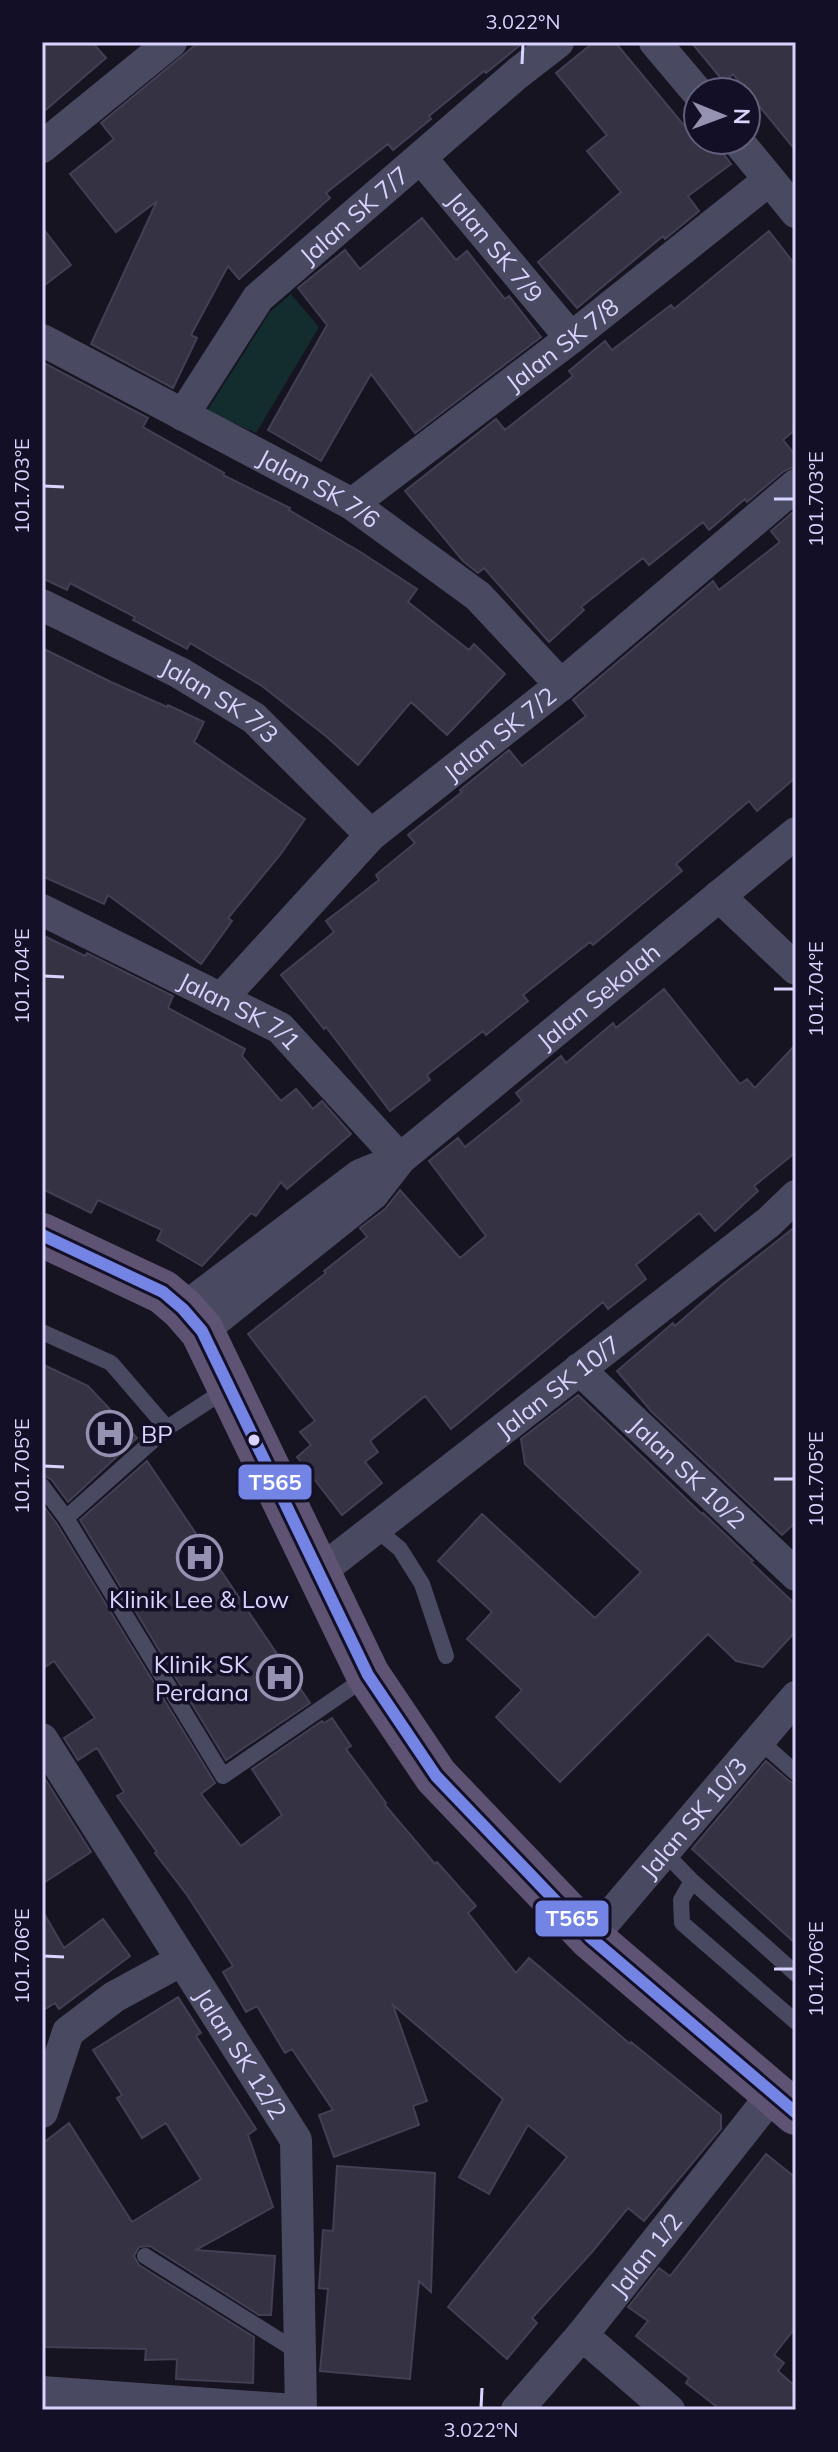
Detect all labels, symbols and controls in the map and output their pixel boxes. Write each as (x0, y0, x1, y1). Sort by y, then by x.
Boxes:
text: 3.022°N (486, 9, 560, 34)
north arrow (682, 76, 762, 156)
text: N (728, 108, 756, 125)
street label: Jalan SK 7/7 (293, 159, 415, 270)
street label: Jalan SK 7/9 (441, 186, 550, 309)
street label: Jalan SK 7/8 (500, 291, 625, 397)
text: 101.703°E (9, 438, 34, 534)
street label: Jalan SK 7/6 (253, 442, 386, 534)
text: 101.703°E (803, 451, 828, 547)
street label: Jalan SK 7/3 (156, 651, 285, 749)
street label: Jalan SK 7/2 (437, 680, 562, 787)
text: 101.704°E (9, 928, 34, 1024)
street label: Jalan Sekolah (530, 936, 666, 1055)
text: 101.704°E (803, 941, 828, 1037)
street label: Jalan SK 7/1 (174, 965, 307, 1056)
street label: Jalan SK 10/7 (490, 1329, 626, 1444)
hospital icon: BP (86, 1410, 134, 1458)
street label: Jalan SK 10/2 (623, 1410, 752, 1535)
text: 101.705°E (9, 1418, 34, 1514)
place label: BP (141, 1419, 173, 1449)
text: 101.705°E (803, 1431, 828, 1527)
unlabelled marker (246, 1432, 262, 1448)
line badge: T565 (237, 1463, 313, 1501)
text: T565 (248, 1468, 302, 1496)
hospital icon: Klinik Lee & Low (175, 1533, 223, 1581)
place label: Klinik Lee & Low (109, 1584, 289, 1614)
place label: Klinik SK Perdana (154, 1649, 250, 1707)
hospital icon: Klinik SK Perdana (256, 1654, 304, 1702)
street label: Jalan SK 10/3 (634, 1751, 753, 1884)
line badge: T565 (534, 1899, 610, 1938)
text: T565 (545, 1904, 599, 1932)
text: 101.706°E (9, 1908, 34, 2004)
text: 101.706°E (803, 1921, 828, 2017)
street label: Jalan SK 12/2 (188, 1982, 294, 2124)
street label: Jalan 1/2 (603, 2207, 688, 2302)
text: 3.022°N (444, 2417, 518, 2442)

